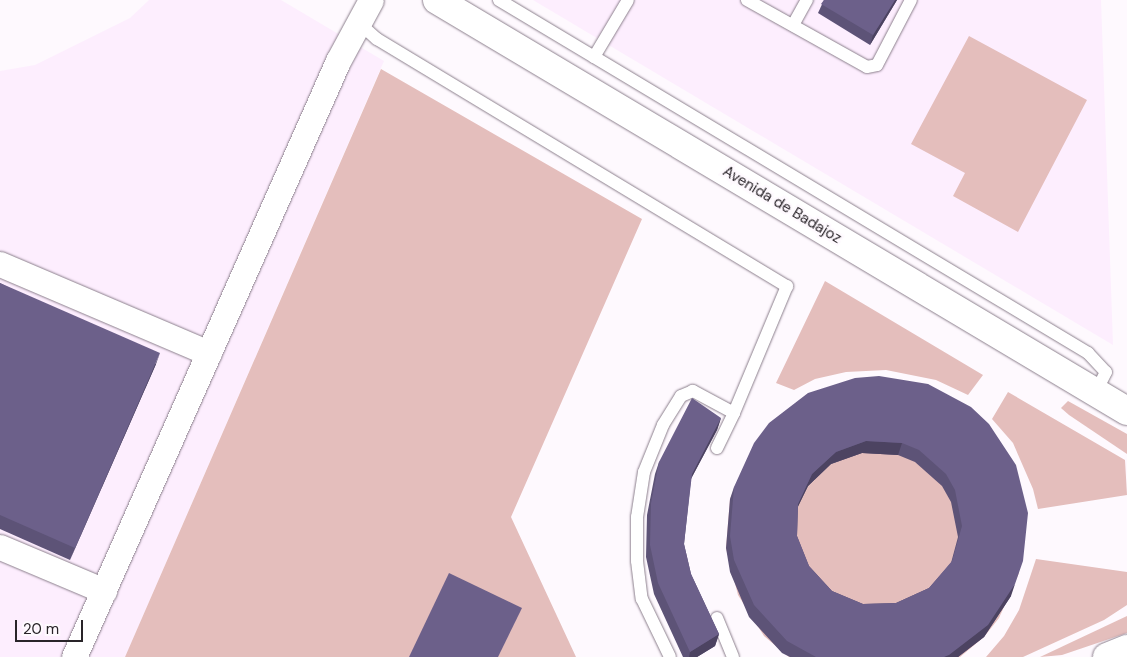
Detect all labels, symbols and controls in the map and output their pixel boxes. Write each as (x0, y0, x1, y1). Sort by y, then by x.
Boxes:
street label: Avenida de Badajoz (719, 162, 845, 248)
scale bar (18, 610, 85, 642)
text: 20 m (23, 619, 59, 639)

